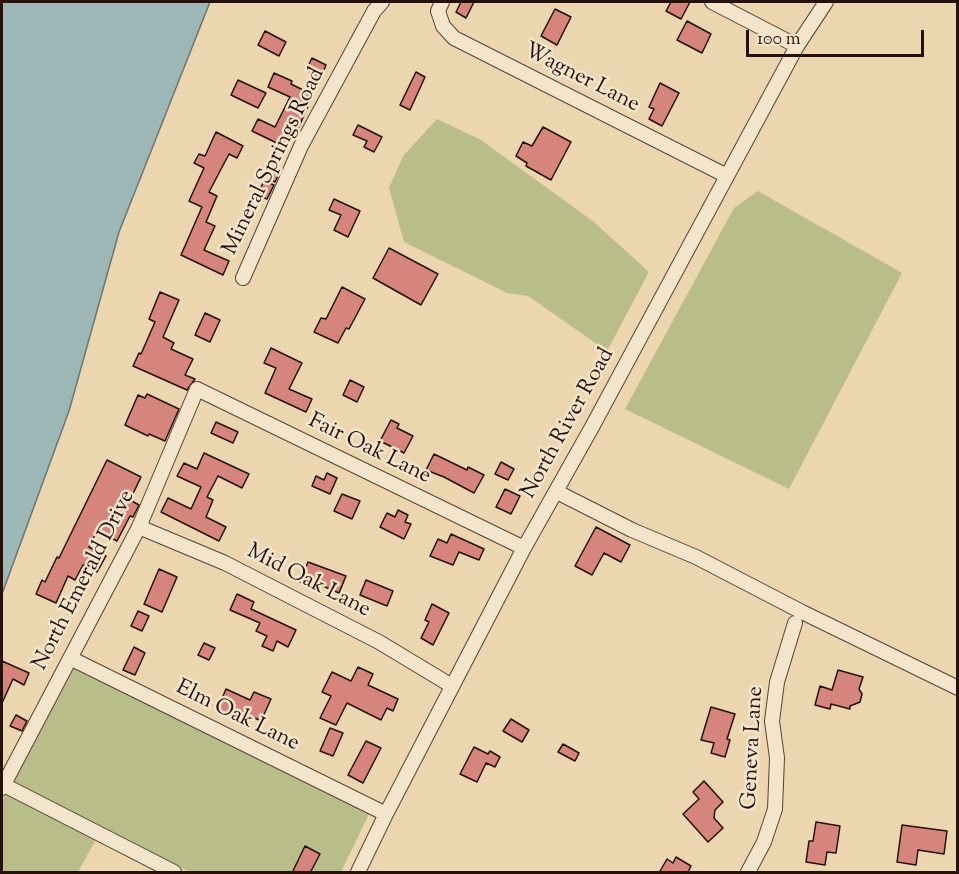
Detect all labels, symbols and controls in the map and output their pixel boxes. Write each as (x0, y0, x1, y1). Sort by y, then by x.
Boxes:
scale bar (749, 18, 928, 56)
text: 100 m (757, 27, 801, 53)
street label: Wagner Lane (519, 39, 643, 119)
street label: Mineral Springs Road (218, 64, 332, 260)
street label: North River Road (517, 344, 621, 504)
street label: Fair Oak Lane (303, 409, 435, 491)
street label: North Emerald Drive (28, 487, 142, 675)
street label: Mid Oak Lane (242, 539, 374, 625)
street label: Elm Oak Lane (171, 676, 303, 758)
street label: Geneva Lane (738, 686, 770, 810)

